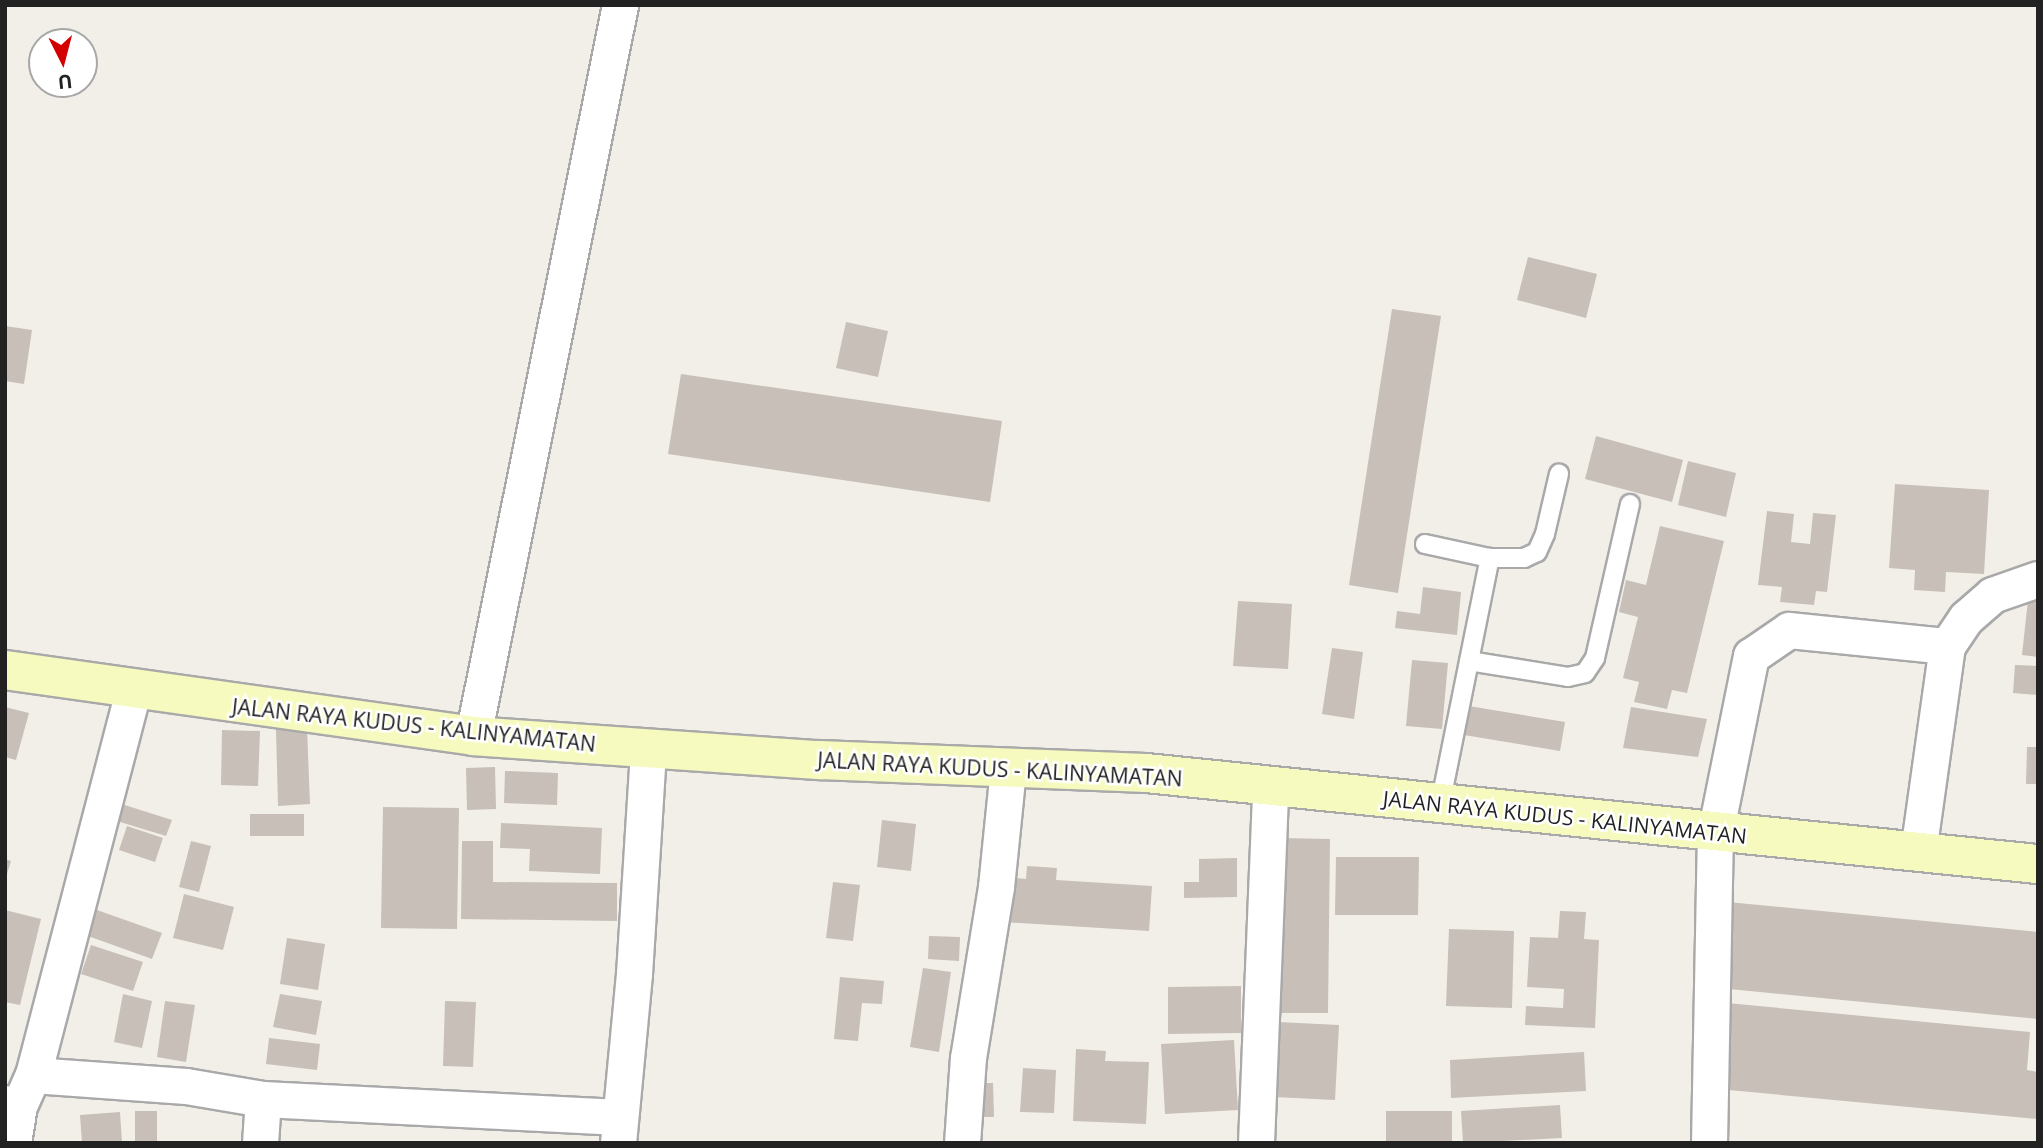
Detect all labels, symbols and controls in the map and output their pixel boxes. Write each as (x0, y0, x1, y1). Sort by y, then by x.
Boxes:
north arrow (28, 28, 98, 98)
text: U (56, 68, 73, 96)
street label: JALAN RAYA KUDUS - KALINYAMATAN (231, 693, 597, 757)
street label: JALAN RAYA KUDUS - KALINYAMATAN (817, 747, 1183, 791)
street label: JALAN RAYA KUDUS - KALINYAMATAN (1382, 785, 1748, 849)

